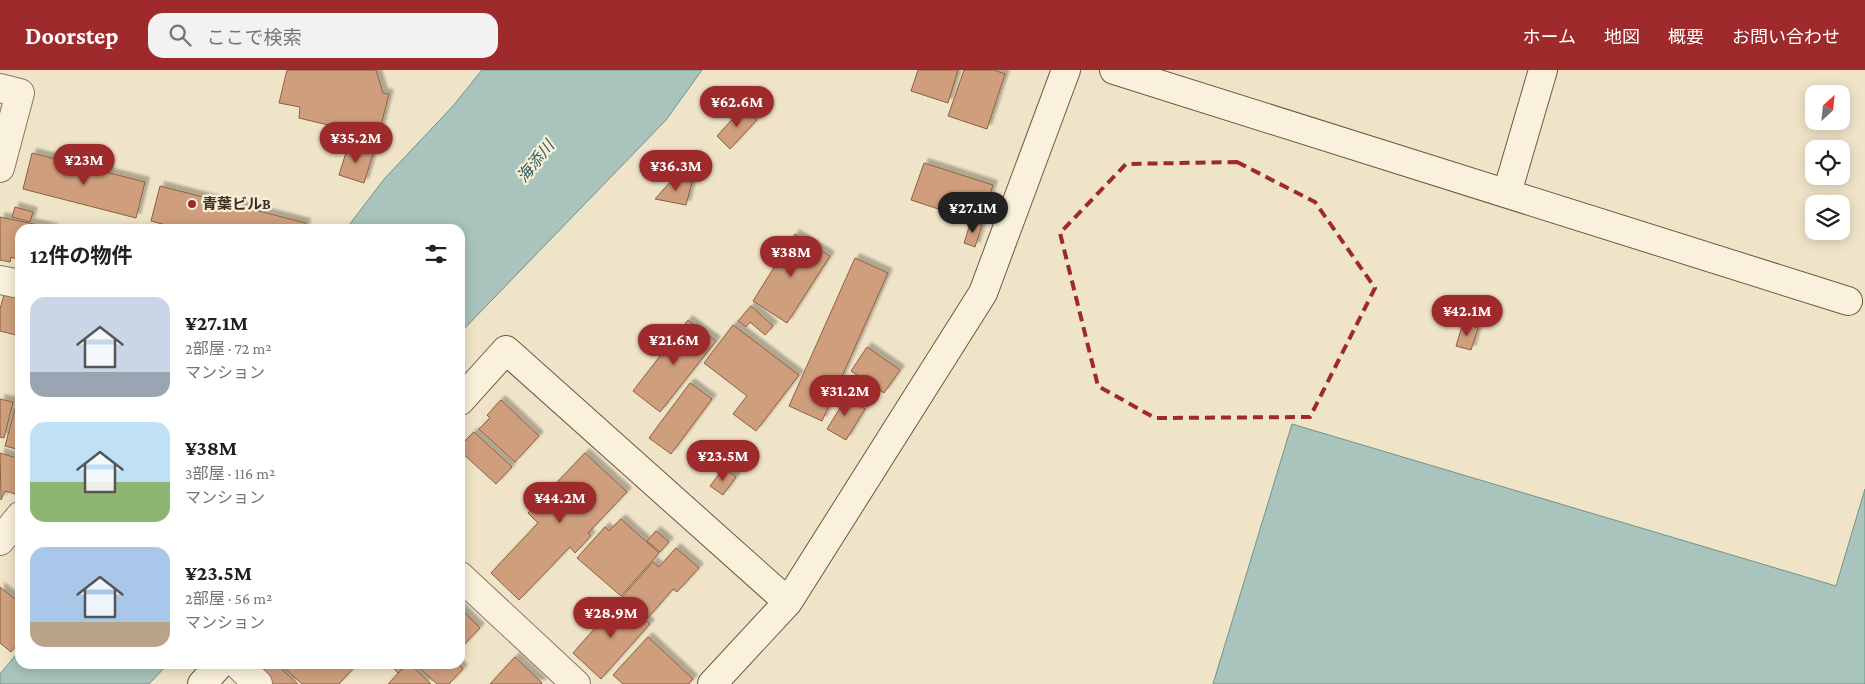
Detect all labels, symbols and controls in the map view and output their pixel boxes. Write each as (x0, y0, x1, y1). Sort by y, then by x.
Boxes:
search box (148, 13, 498, 58)
icon: search (166, 21, 194, 49)
text: Doorstep (25, 22, 118, 49)
text: ここで検索 (206, 27, 301, 48)
text: ホーム (1523, 27, 1576, 47)
text: 地図 (1604, 27, 1640, 47)
text: 概要 (1668, 27, 1704, 47)
text: お問い合わせ (1732, 27, 1840, 47)
pin: ¥62.6M (696, 85, 778, 128)
north arrow (1805, 85, 1850, 130)
map controls (1805, 85, 1850, 240)
text: ¥62.6M (711, 93, 763, 110)
pin: ¥35.2M (315, 122, 397, 164)
text: ¥35.2M (331, 129, 381, 146)
water label: 海添川 (514, 136, 558, 185)
button: locate (1805, 140, 1850, 185)
pin: ¥23M (54, 144, 114, 186)
pin: ¥36.3M (635, 150, 717, 192)
text: ¥23M (65, 151, 103, 168)
text: ¥36.3M (650, 157, 702, 174)
pin: ¥27.1M (932, 191, 1014, 234)
button: layers (1805, 195, 1850, 240)
place label: 青葉ビルB (202, 196, 271, 212)
marker: 青葉ビルB (186, 198, 198, 210)
text: ¥27.1M (949, 199, 997, 216)
pin: ¥38M (761, 236, 821, 278)
icon: filters (422, 240, 450, 268)
text: ¥38M (771, 243, 811, 260)
text: 12件の物件 (30, 244, 133, 268)
pin: ¥42.1M (1426, 294, 1508, 337)
text: ¥42.1M (1443, 302, 1491, 319)
text: ¥27.1M (185, 311, 248, 335)
icon: home (70, 317, 130, 377)
pin: ¥21.6M (633, 324, 715, 366)
text: ¥21.6M (649, 331, 699, 348)
text: 2部屋 · 72 m² (185, 340, 272, 357)
text: マンション (185, 364, 265, 381)
pin: ¥31.2M (804, 374, 886, 417)
text: ¥31.2M (820, 382, 870, 399)
text: ¥38M (185, 436, 237, 460)
pin: ¥23.5M (682, 440, 764, 482)
icon: home (70, 442, 130, 502)
text: ¥23.5M (697, 447, 749, 464)
text: 3部屋 · 116 m² (185, 465, 275, 482)
pin: ¥44.2M (519, 482, 601, 524)
text: マンション (185, 489, 265, 506)
text: ¥44.2M (534, 489, 586, 506)
text: ¥23.5M (185, 561, 252, 585)
icon: home (70, 567, 130, 627)
text: 2部屋 · 56 m² (185, 590, 272, 607)
pin: ¥28.9M (570, 596, 652, 639)
text: ¥28.9M (584, 604, 638, 621)
text: マンション (185, 614, 265, 631)

